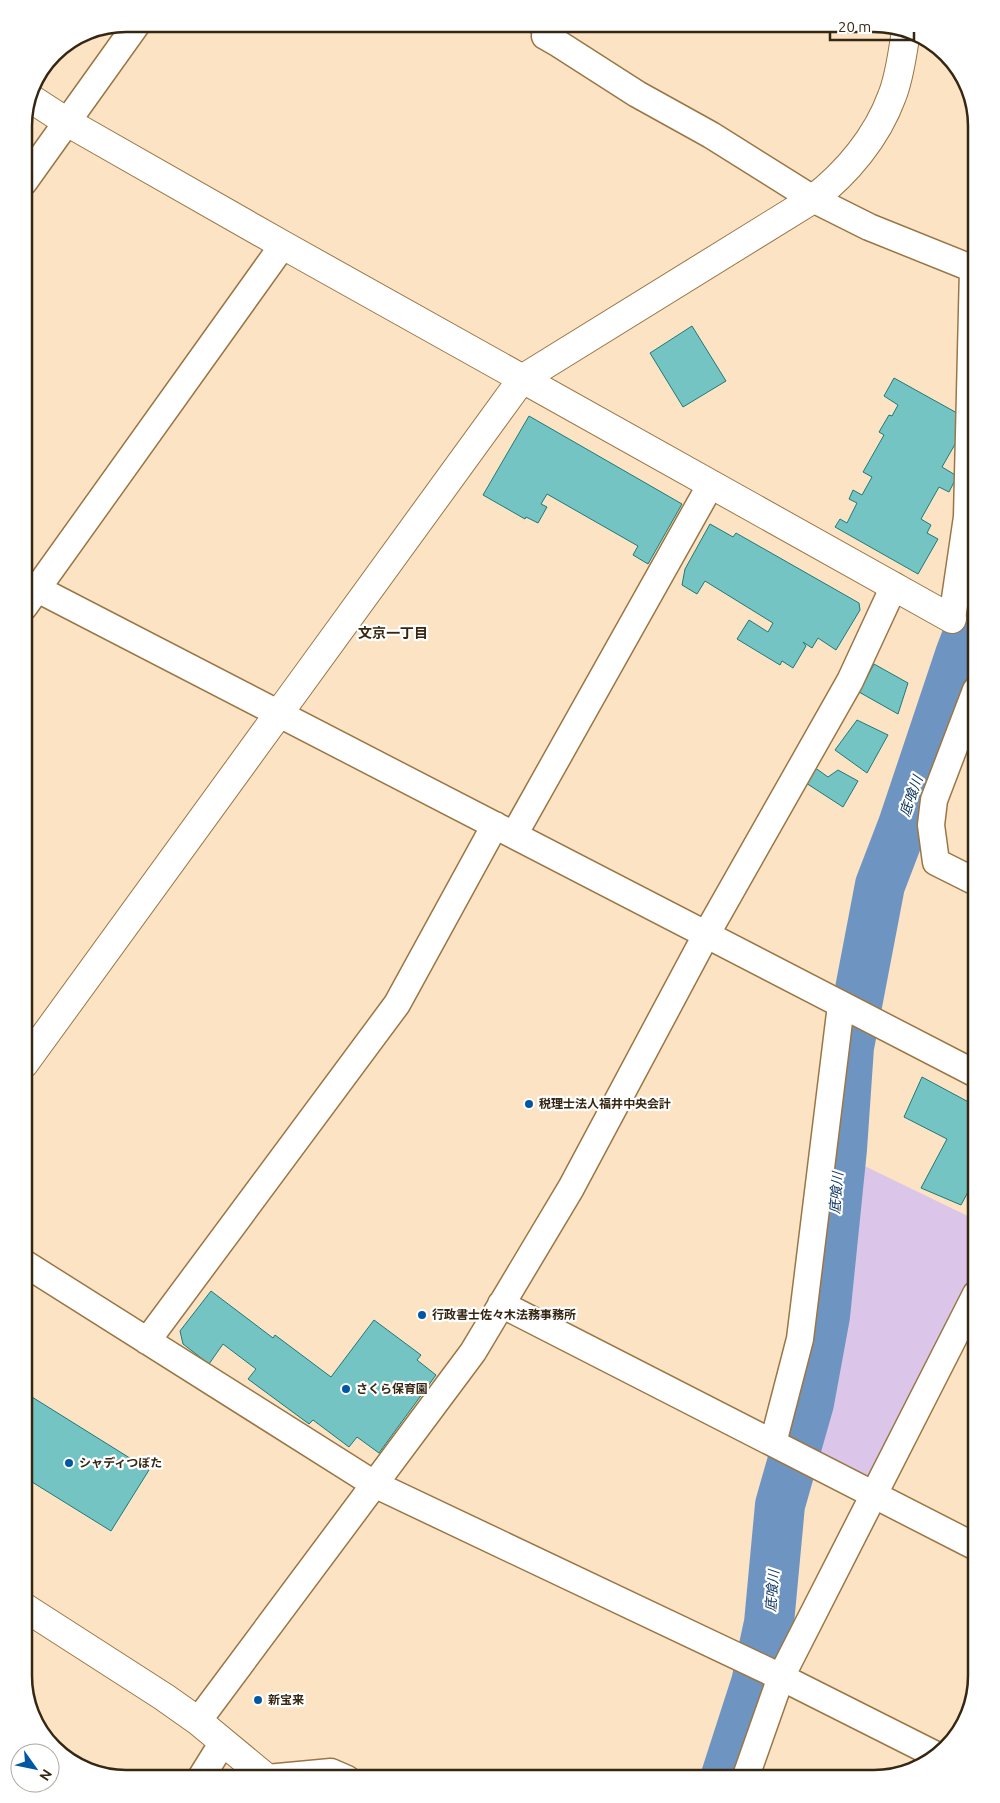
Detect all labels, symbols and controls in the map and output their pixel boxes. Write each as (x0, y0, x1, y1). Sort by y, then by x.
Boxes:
scale bar (830, 10, 914, 42)
text: 20 m (838, 18, 871, 35)
district label: 文京一丁目 (358, 625, 428, 641)
water label: 底喰川 (896, 772, 926, 818)
place label: 税理士法人福井中央会計 (539, 1097, 671, 1110)
marker: 税理士法人福井中央会計 (523, 1098, 535, 1110)
water label: 底喰川 (826, 1169, 846, 1215)
place label: 行政書士佐々木法務事務所 (432, 1308, 576, 1321)
marker: 行政書士佐々木法務事務所 (416, 1309, 428, 1321)
place label: さくら保育園 (356, 1382, 428, 1395)
marker: さくら保育園 (340, 1383, 352, 1395)
place label: シャディつぼた (79, 1456, 162, 1469)
marker: シャディつぼた (63, 1457, 75, 1469)
water label: 底喰川 (762, 1567, 782, 1613)
place label: 新宝来 (268, 1693, 304, 1706)
marker: 新宝来 (252, 1694, 264, 1706)
north arrow (10, 1743, 60, 1793)
text: N (36, 1766, 55, 1784)

